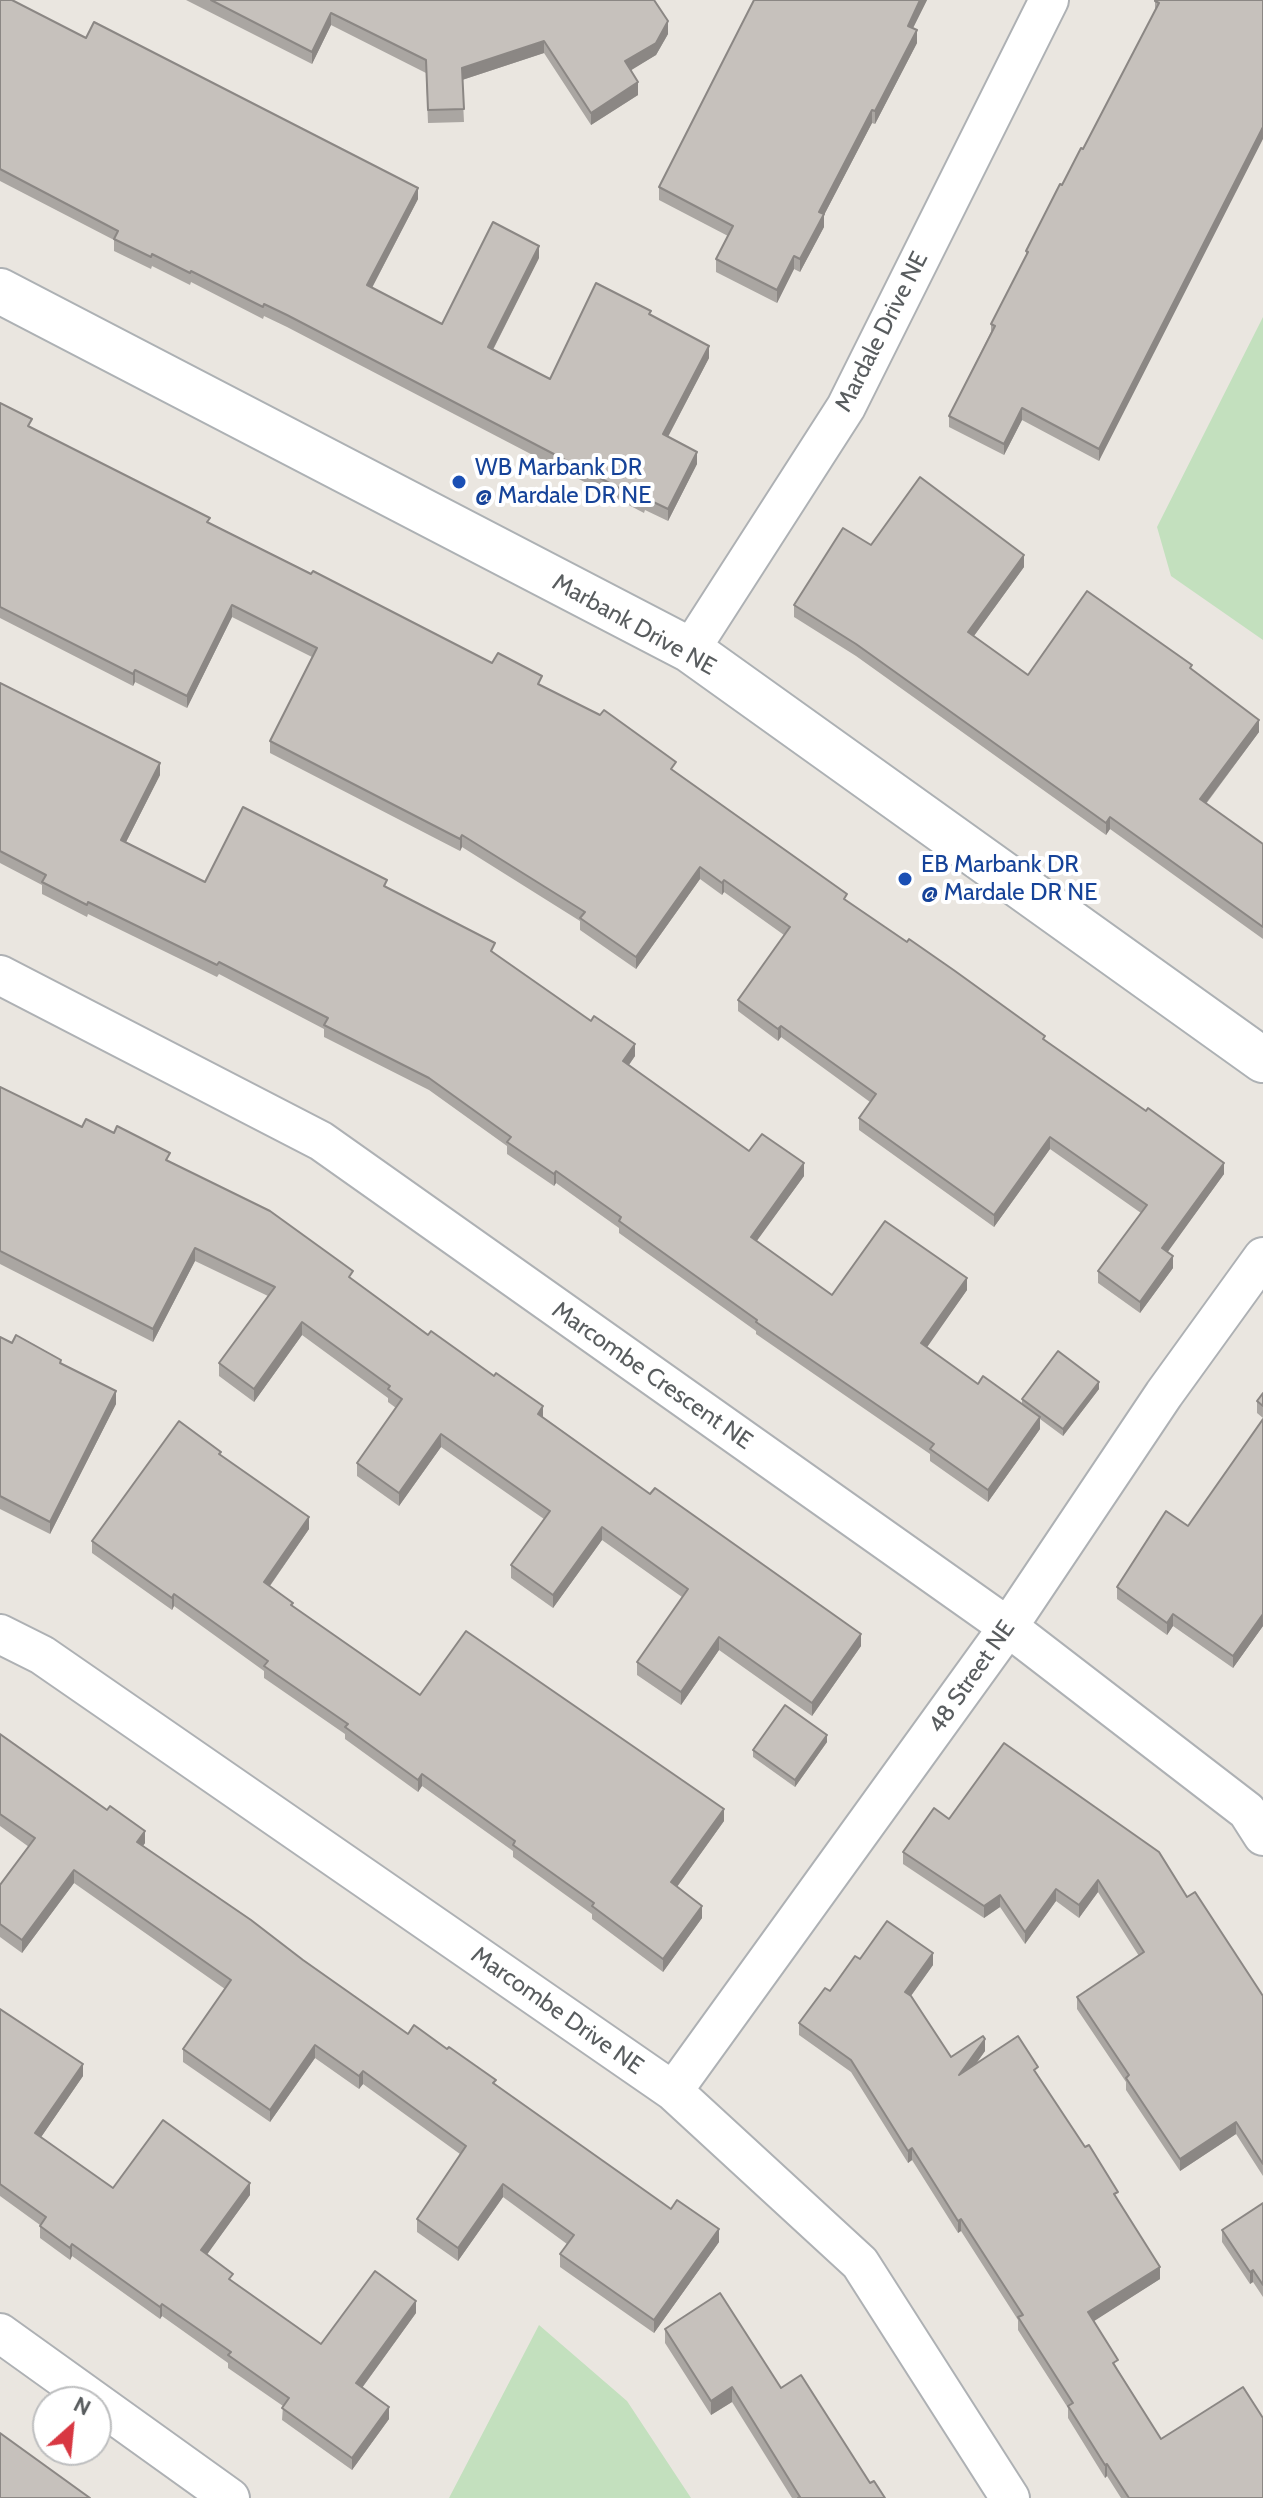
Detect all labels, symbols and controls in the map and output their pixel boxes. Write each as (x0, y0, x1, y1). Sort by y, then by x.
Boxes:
street label: Mardale Drive NE (829, 247, 935, 417)
place label: WB Marbank DR @ Mardale DR NE (475, 454, 652, 510)
marker: WB Marbank DR @ Mardale DR NE (450, 473, 468, 491)
street label: Marbank Drive NE (547, 568, 721, 682)
place label: EB Marbank DR @ Mardale DR NE (921, 851, 1098, 907)
marker: EB Marbank DR @ Mardale DR NE (896, 870, 914, 888)
street label: Marcombe Crescent NE (546, 1296, 758, 1456)
street label: 48 Street NE (923, 1615, 1021, 1739)
street label: Marcombe Drive NE (465, 1941, 649, 2081)
north arrow (32, 2386, 112, 2466)
text: N (69, 2390, 95, 2422)

